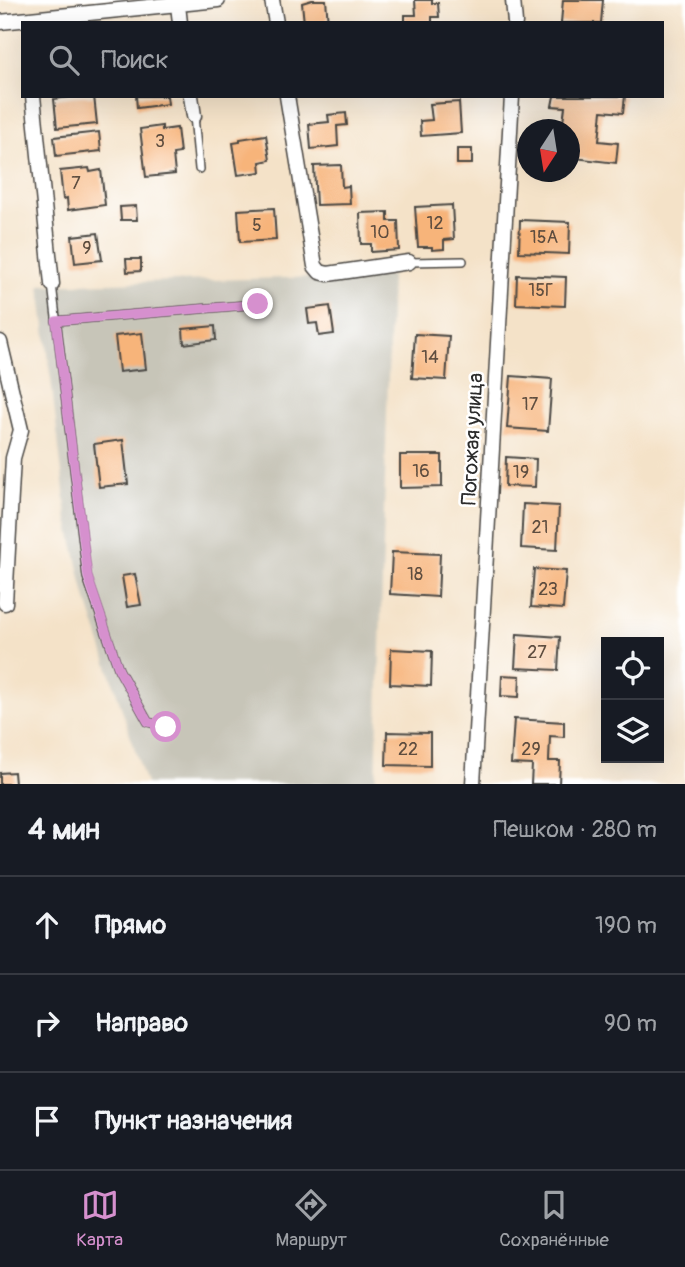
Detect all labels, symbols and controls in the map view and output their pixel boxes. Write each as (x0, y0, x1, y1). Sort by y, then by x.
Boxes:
search box (21, 21, 664, 98)
icon: search (45, 41, 83, 79)
text: Поиск (101, 44, 169, 76)
north arrow (517, 119, 580, 182)
house number: 3 (155, 130, 165, 153)
house number: 7 (71, 172, 81, 195)
house number: 12 (426, 212, 444, 235)
house number: 5 (252, 214, 262, 237)
house number: 10 (370, 221, 390, 244)
house number: 15А (530, 226, 559, 249)
house number: 9 (82, 237, 92, 260)
house number: 15Г (528, 279, 554, 302)
route end (242, 288, 273, 319)
house number: 14 (421, 346, 439, 369)
street label: Погожая улица (456, 372, 489, 506)
house number: 17 (522, 393, 539, 416)
house number: 16 (412, 460, 430, 483)
house number: 19 (513, 461, 529, 484)
house number: 21 (531, 516, 549, 539)
house number: 18 (407, 563, 423, 586)
house number: 23 (538, 578, 558, 601)
map controls (601, 637, 664, 763)
button: locate (601, 637, 664, 700)
house number: 27 (527, 641, 547, 664)
button: layers (601, 700, 664, 763)
route start (150, 711, 181, 742)
house number: 22 (398, 738, 418, 761)
house number: 29 (521, 738, 541, 761)
text: 4 мин (28, 811, 100, 848)
text: Пешком · 280 m (493, 815, 657, 844)
icon: ahead (28, 906, 66, 944)
text: Прямо (95, 909, 166, 941)
text: 190 m (595, 911, 657, 940)
icon: right (28, 1004, 66, 1042)
text: Направо (95, 1007, 188, 1039)
text: 90 m (604, 1009, 657, 1038)
icon: arrive (28, 1102, 66, 1140)
text: Пункт назначения (95, 1105, 292, 1137)
tab: Карта (76, 1186, 123, 1252)
tab: Маршрут (275, 1186, 347, 1252)
tab: Сохранённые (499, 1186, 609, 1252)

